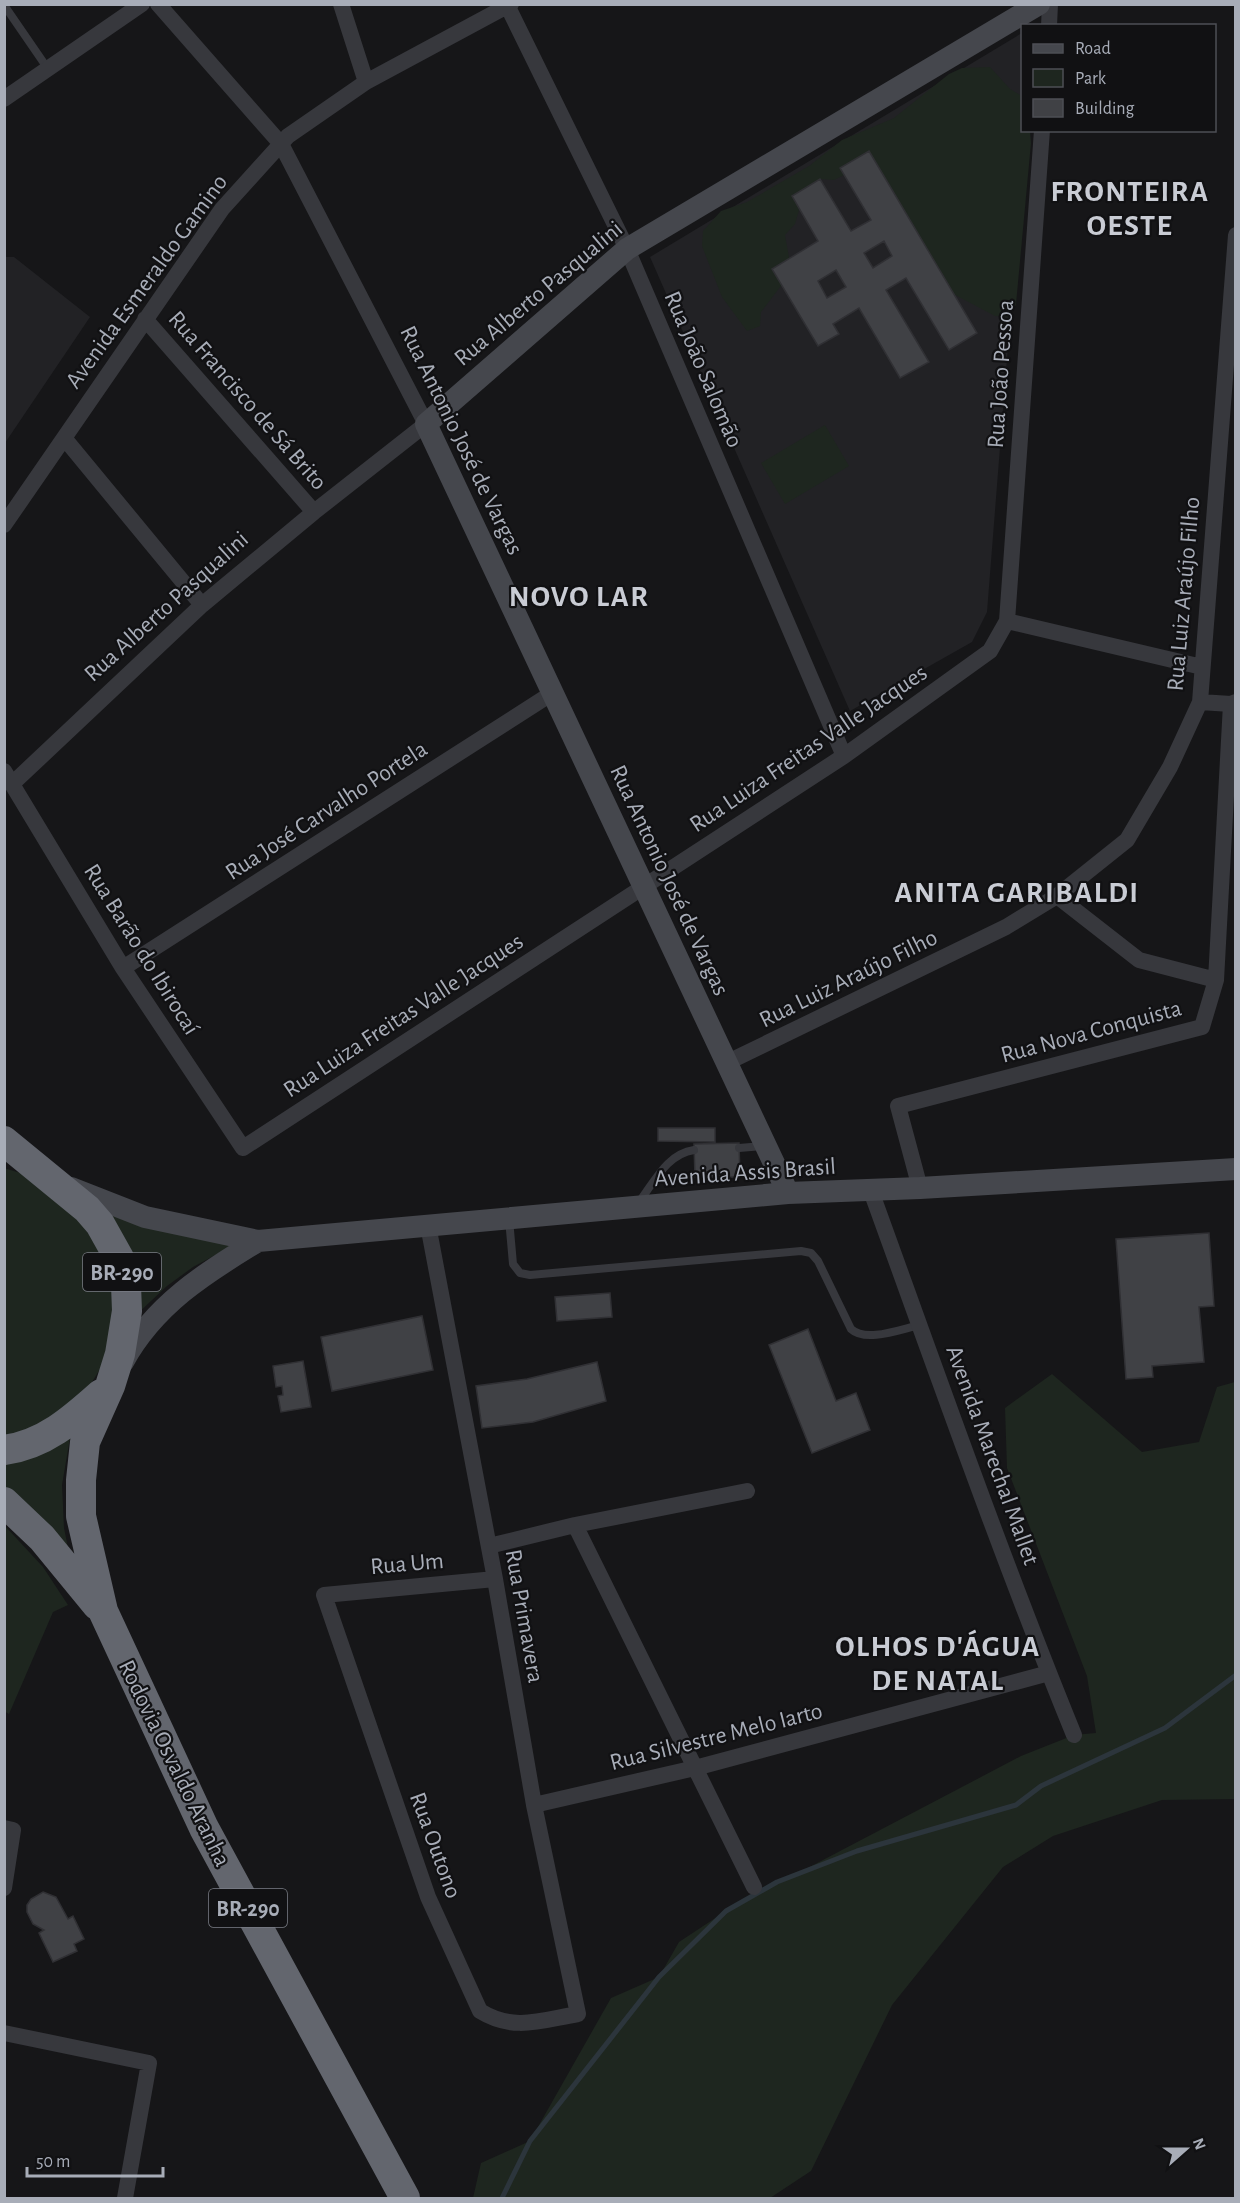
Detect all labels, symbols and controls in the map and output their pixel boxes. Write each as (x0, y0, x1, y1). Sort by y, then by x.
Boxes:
legend (1021, 24, 1216, 132)
text: Road (1075, 40, 1111, 58)
text: Park (1075, 70, 1107, 88)
text: Building (1075, 100, 1135, 118)
street label: Avenida Esmeraldo Gamino (61, 170, 232, 393)
district label: FRONTEIRA OESTE (1050, 177, 1210, 241)
street label: Rua Alberto Pasqualini (450, 217, 627, 371)
street label: Rua João Salomão (659, 288, 747, 451)
street label: Rua João Pessoa (984, 299, 1018, 449)
street label: Rua Francisco de Sá Brito (163, 307, 331, 495)
street label: Rua Antonio José de Vargas (395, 322, 527, 559)
street label: Rua Luiz Araújo Filho (1164, 496, 1204, 692)
street label: Rua Alberto Pasqualini (80, 527, 253, 686)
district label: NOVO LAR (509, 582, 649, 612)
street label: Rua Luiza Freitas Valle Jacques (686, 660, 932, 837)
street label: Rua José Carvalho Portela (221, 737, 432, 885)
street label: Rua Antonio José de Vargas (605, 762, 733, 999)
street label: Rua Barão do Ibirocaí (79, 860, 203, 1039)
district label: ANITA GARIBALDI (894, 878, 1140, 908)
street label: Rua Luiz Araújo Filho (756, 925, 941, 1032)
street label: Rua Luiza Freitas Valle Jacques (279, 929, 528, 1102)
street label: Rua Nova Conquista (998, 996, 1184, 1068)
street label: Avenida Assis Brasil (653, 1155, 837, 1191)
road number: BR-290 (83, 1253, 161, 1291)
street label: Avenida Marechal Mallet (941, 1343, 1043, 1568)
street label: Rua Primavera (500, 1547, 548, 1685)
street label: Rua Um (369, 1549, 445, 1579)
district label: OLHOS D'ÁGUA DE NATAL (835, 1629, 1041, 1696)
street label: Rodovia Osvaldo Aranha (114, 1657, 234, 1870)
street label: Rua Silvestre Melo Iarto (607, 1699, 825, 1775)
street label: Rua Outono (405, 1789, 465, 1901)
road number: BR-290 (209, 1889, 287, 1927)
north arrow (1156, 2119, 1216, 2179)
text: N (1190, 2136, 1209, 2152)
scale bar (27, 2140, 164, 2178)
text: 50 m (36, 2153, 70, 2171)

